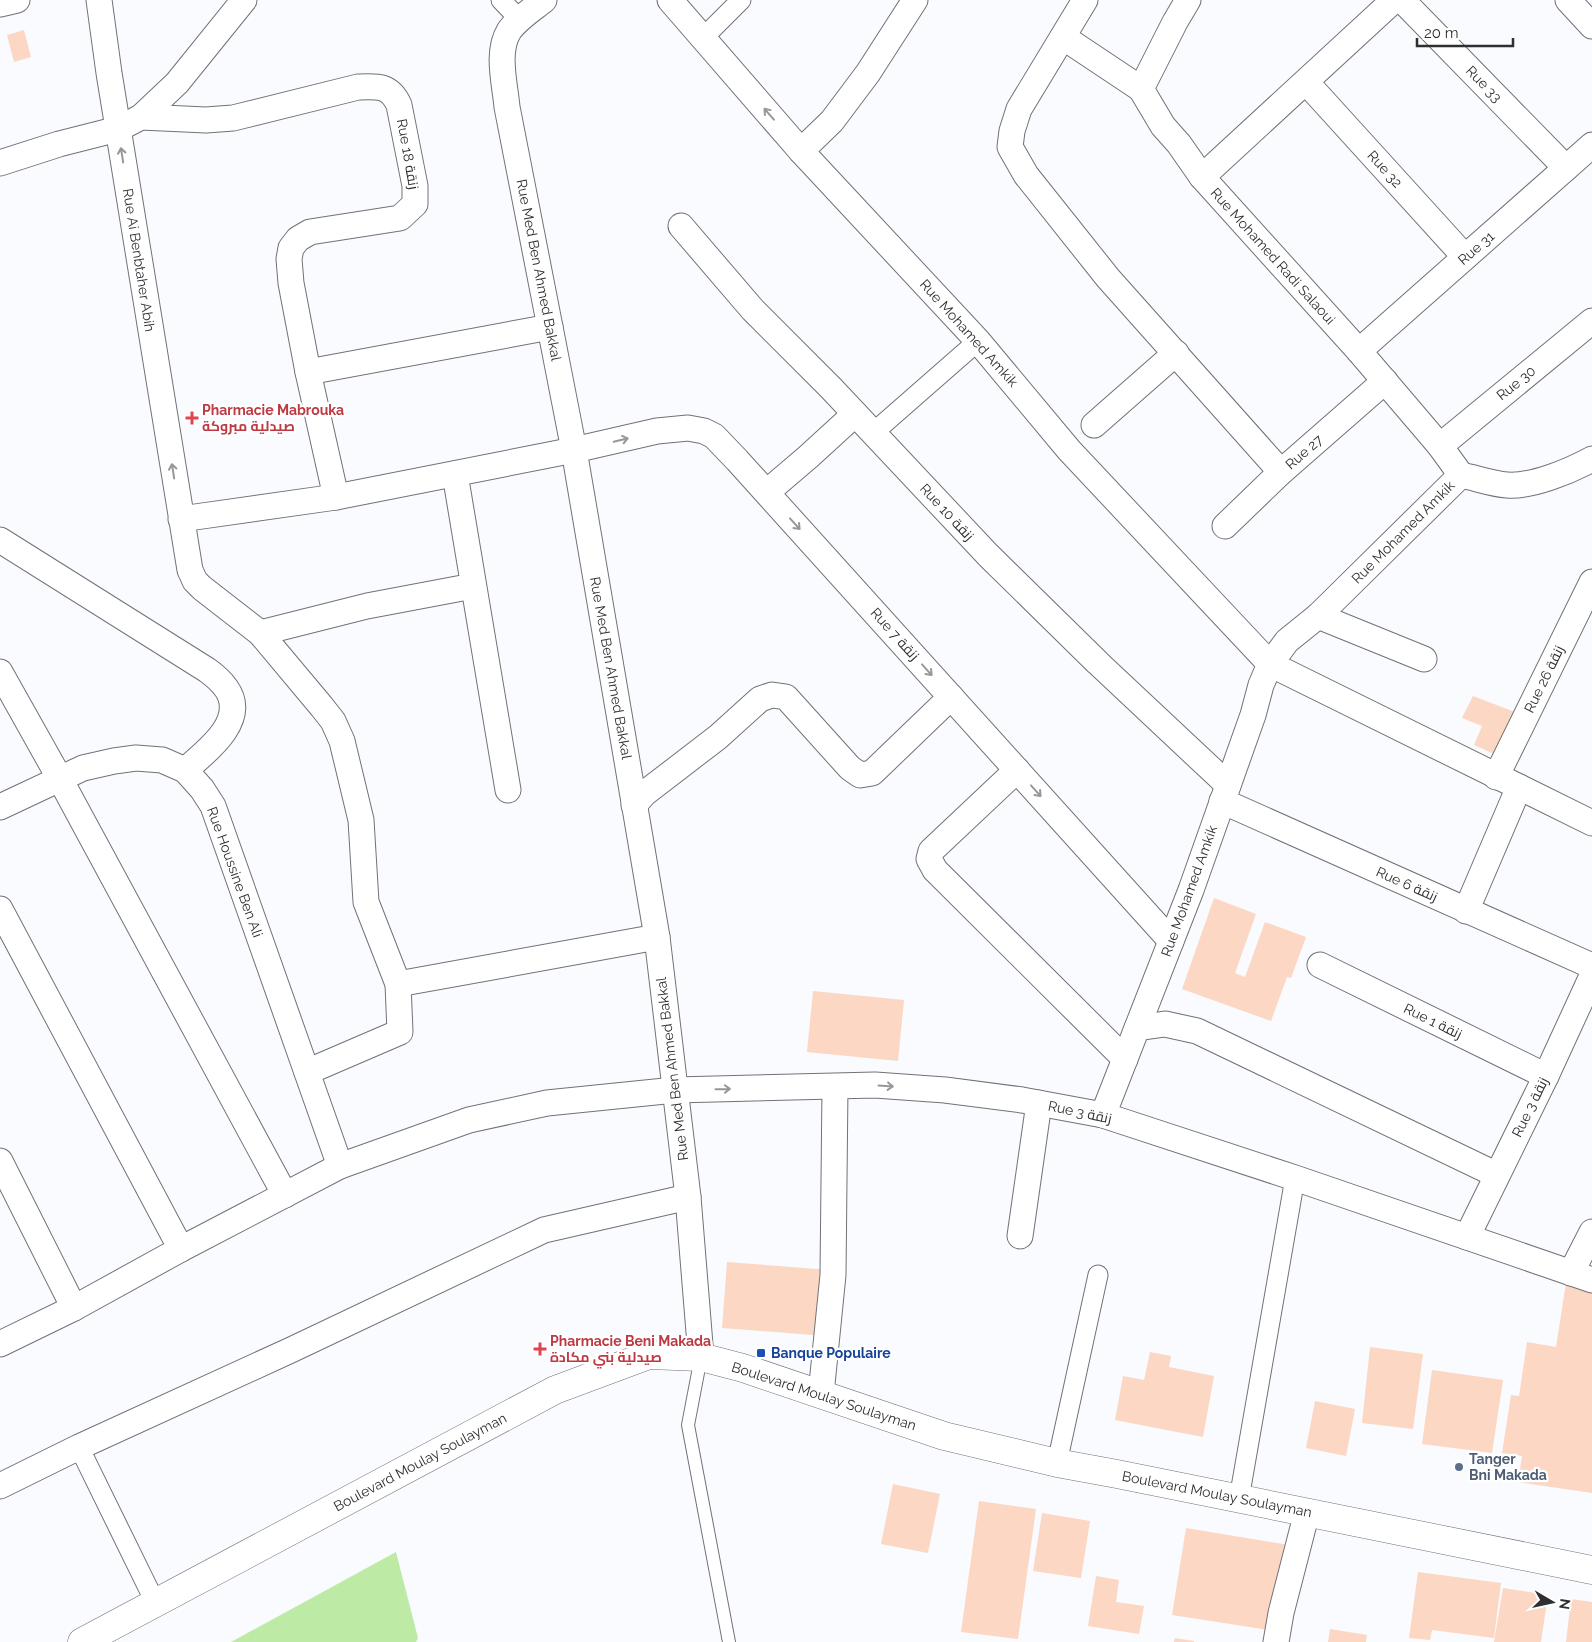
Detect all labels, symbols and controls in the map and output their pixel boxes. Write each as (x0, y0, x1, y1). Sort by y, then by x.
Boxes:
scale bar (1417, 15, 1513, 47)
text: 20 m (1424, 24, 1459, 42)
street label: Rue 33 (1463, 63, 1505, 105)
one-way arrow (764, 108, 775, 121)
street label: Rue 18 زنقة (394, 117, 422, 191)
street label: Rue 32 (1364, 147, 1406, 191)
one-way arrow (117, 148, 127, 164)
street label: Rue Med Ben Ahmed Bakkal (514, 178, 565, 362)
street label: Rue Mohamed Radi Salaoui (1207, 184, 1339, 328)
street label: Rue Ai Benbtaher Abih (120, 187, 158, 333)
street label: Rue 31 (1455, 228, 1497, 268)
street label: Rue Mohamed Amkik (917, 276, 1022, 390)
street label: Rue 30 (1493, 363, 1539, 403)
place label: Pharmacie Mabrouka صيدلية مبروكة (202, 402, 344, 435)
marker: Pharmacie Mabrouka صيدلية مبروكة (186, 412, 198, 424)
street label: Rue 27 (1282, 431, 1326, 472)
one-way arrow (613, 435, 629, 444)
one-way arrow (168, 464, 178, 480)
street label: Rue Mohamed Amkik (1348, 477, 1458, 587)
street label: Rue 10 زنقة (917, 480, 977, 544)
one-way arrow (789, 517, 801, 530)
street label: Rue Med Ben Ahmed Bakkal (587, 576, 635, 761)
street label: Rue 7 زنقة (867, 605, 923, 663)
street label: Rue 26 زنقة (1521, 643, 1567, 715)
one-way arrow (921, 664, 933, 677)
one-way arrow (1030, 785, 1042, 798)
street label: Rue Houssine Ben Ali (204, 805, 266, 939)
street label: Rue Mohamed Amkik (1158, 823, 1220, 959)
street label: Rue 6 زنقة (1374, 863, 1440, 905)
street label: Rue Med Ben Ahmed Bakkal (653, 976, 691, 1162)
street label: Rue 1 زنقة (1401, 1000, 1465, 1042)
street label: Rue 3 زنقة (1509, 1074, 1551, 1140)
one-way arrow (877, 1081, 893, 1090)
one-way arrow (715, 1084, 731, 1094)
street label: Rue 3 زنقة (1047, 1097, 1113, 1127)
place label: Pharmacie Beni Makada صيدلية بني مكادة (550, 1333, 711, 1369)
marker: Pharmacie Beni Makada صيدلية بني مكادة (534, 1343, 546, 1355)
place label: Banque Populaire (771, 1345, 891, 1361)
marker: Banque Populaire (755, 1347, 767, 1359)
street label: Boulevard Moulay Soulayman (730, 1359, 918, 1433)
street label: Boulevard Moulay Soulayman (331, 1410, 509, 1514)
place label: Tanger Bni Makada (1469, 1451, 1547, 1483)
marker: Tanger Bni Makada (1453, 1461, 1465, 1473)
street label: Boulevard Moulay Soulayman (1121, 1468, 1313, 1520)
north arrow (1527, 1577, 1577, 1627)
text: N (1556, 1598, 1574, 1611)

